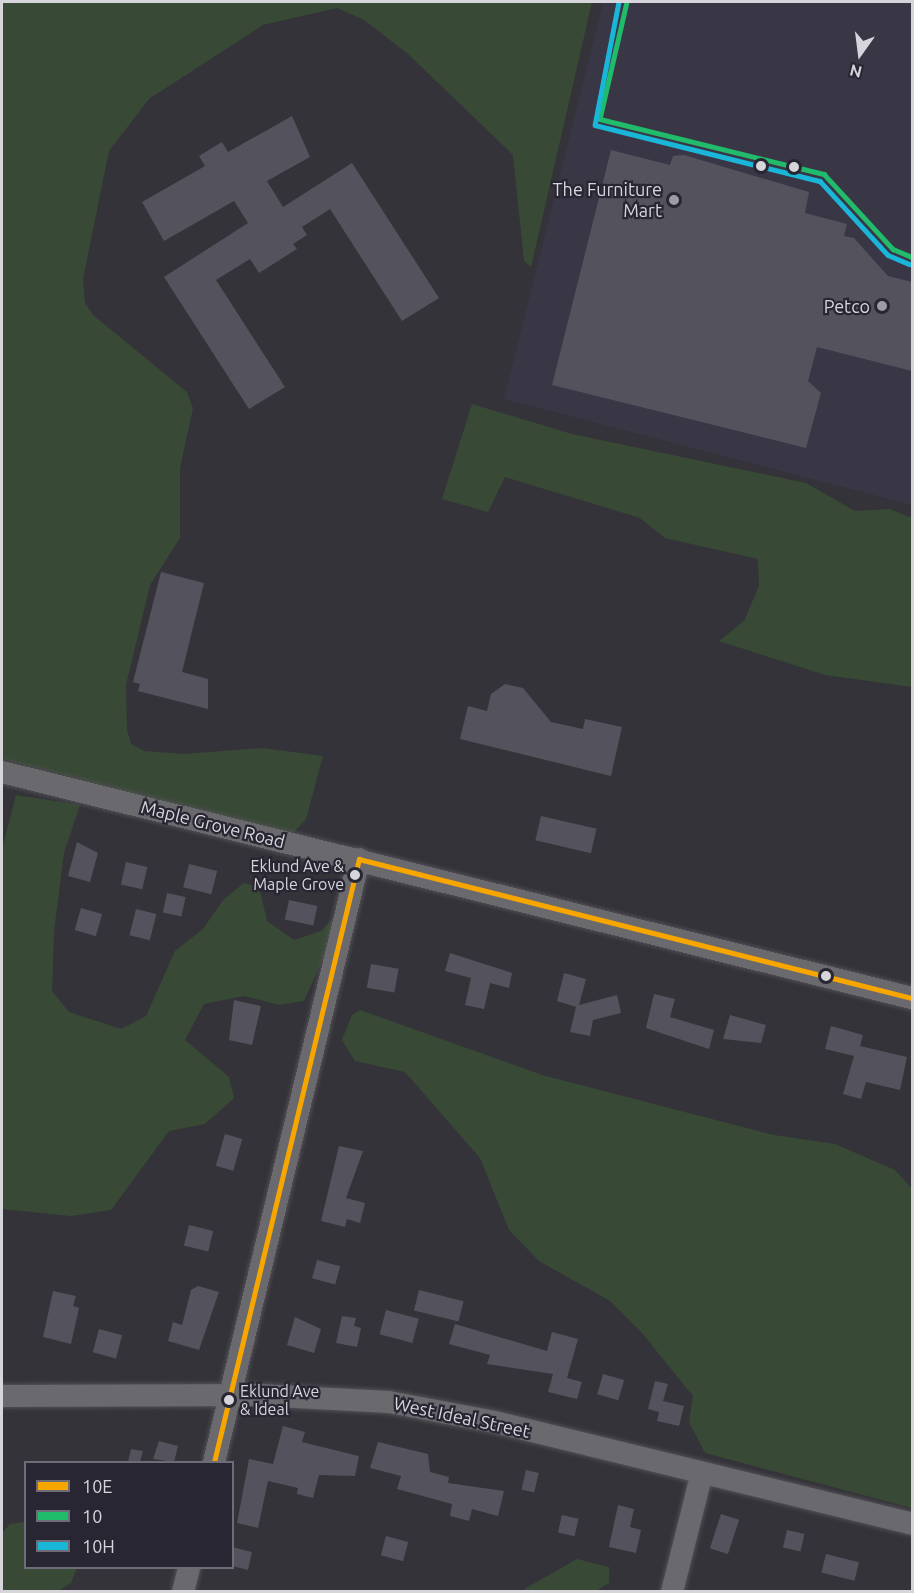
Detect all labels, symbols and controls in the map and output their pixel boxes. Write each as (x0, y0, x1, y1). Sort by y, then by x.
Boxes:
north arrow (830, 24, 890, 84)
text: N (848, 61, 864, 82)
unlabelled marker (755, 160, 767, 172)
unlabelled marker (788, 161, 800, 173)
place label: The Furniture Mart (553, 179, 662, 222)
marker: The Furniture Mart (667, 193, 681, 207)
place label: Petco (824, 295, 870, 317)
marker: Petco (875, 299, 889, 313)
street label: Maple Grove Road (139, 796, 287, 852)
place label: Eklund Ave & Maple Grove (251, 856, 344, 894)
marker: Eklund Ave & Maple Grove (349, 869, 361, 881)
unlabelled marker (820, 970, 832, 982)
place label: Eklund Ave & Ideal (240, 1381, 319, 1419)
street label: West Ideal Street (392, 1392, 532, 1442)
marker: Eklund Ave & Ideal (223, 1394, 235, 1406)
legend (24, 1461, 234, 1569)
text: 10E (82, 1476, 112, 1496)
text: 10 (82, 1506, 102, 1526)
text: 10H (82, 1536, 115, 1556)

